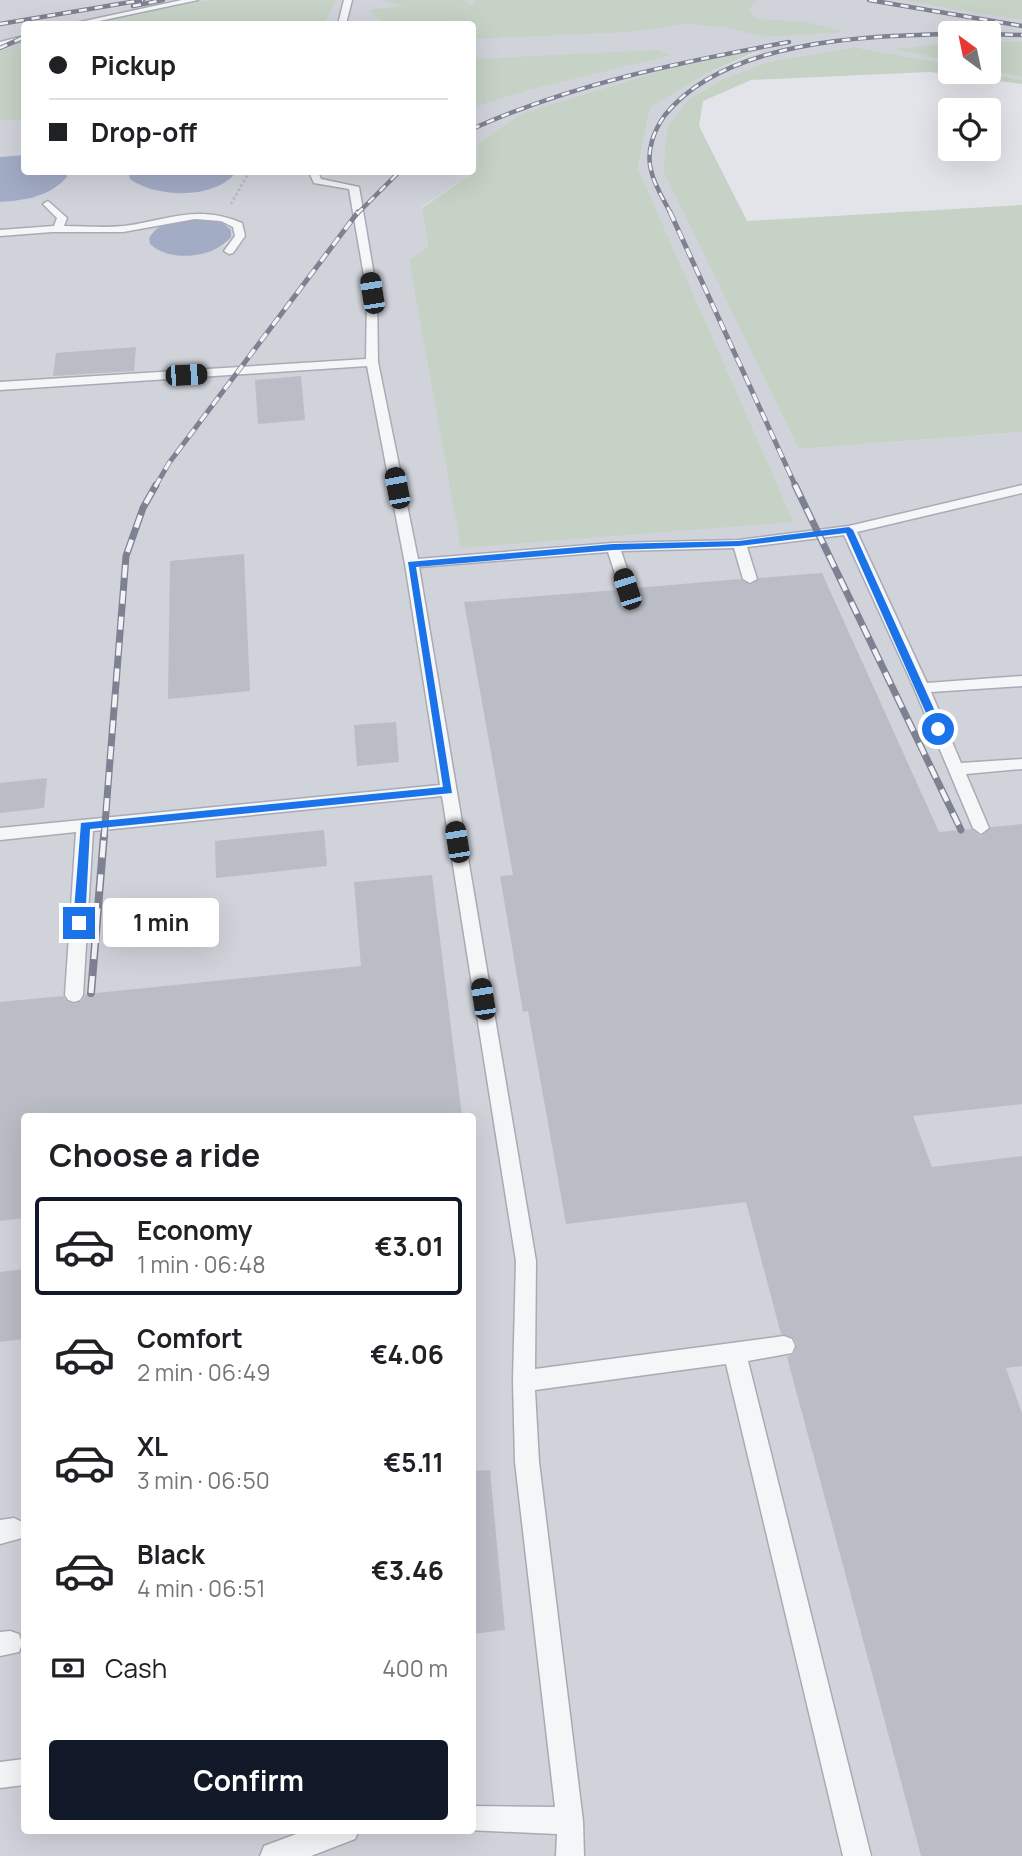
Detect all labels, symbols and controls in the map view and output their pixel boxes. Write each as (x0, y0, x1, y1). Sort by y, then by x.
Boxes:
north arrow (938, 21, 1001, 84)
map controls (938, 21, 1001, 161)
text: Pickup (91, 47, 176, 83)
button: locate (938, 98, 1001, 161)
text: Drop-off (91, 114, 197, 150)
car (359, 271, 386, 315)
car (165, 363, 208, 387)
car (383, 465, 412, 511)
car (611, 566, 644, 612)
route start (922, 713, 954, 745)
car (444, 820, 471, 864)
callout: 1 min (104, 898, 219, 948)
text: 1 min (133, 906, 189, 938)
route end (63, 907, 95, 939)
car (470, 977, 497, 1021)
text: Choose a ride (49, 1133, 260, 1177)
text: Economy (137, 1212, 252, 1248)
icon: car (53, 1215, 116, 1278)
text: €3.01 (375, 1228, 444, 1264)
text: 1 min · 06:48 (137, 1248, 266, 1280)
text: Comfort (137, 1320, 243, 1356)
icon: car (53, 1323, 116, 1386)
text: €4.06 (370, 1336, 444, 1372)
text: 2 min · 06:49 (137, 1356, 270, 1388)
text: XL (137, 1428, 168, 1464)
icon: car (53, 1431, 116, 1494)
text: €5.11 (383, 1444, 444, 1480)
text: 3 min · 06:50 (137, 1464, 270, 1496)
text: Black (137, 1536, 205, 1572)
icon: car (53, 1539, 116, 1602)
text: €3.46 (371, 1552, 444, 1588)
text: 4 min · 06:51 (137, 1572, 266, 1604)
icon: cash (49, 1649, 87, 1687)
text: Cash (105, 1650, 167, 1686)
text: 400 m (382, 1652, 448, 1684)
button: Confirm (49, 1740, 448, 1820)

